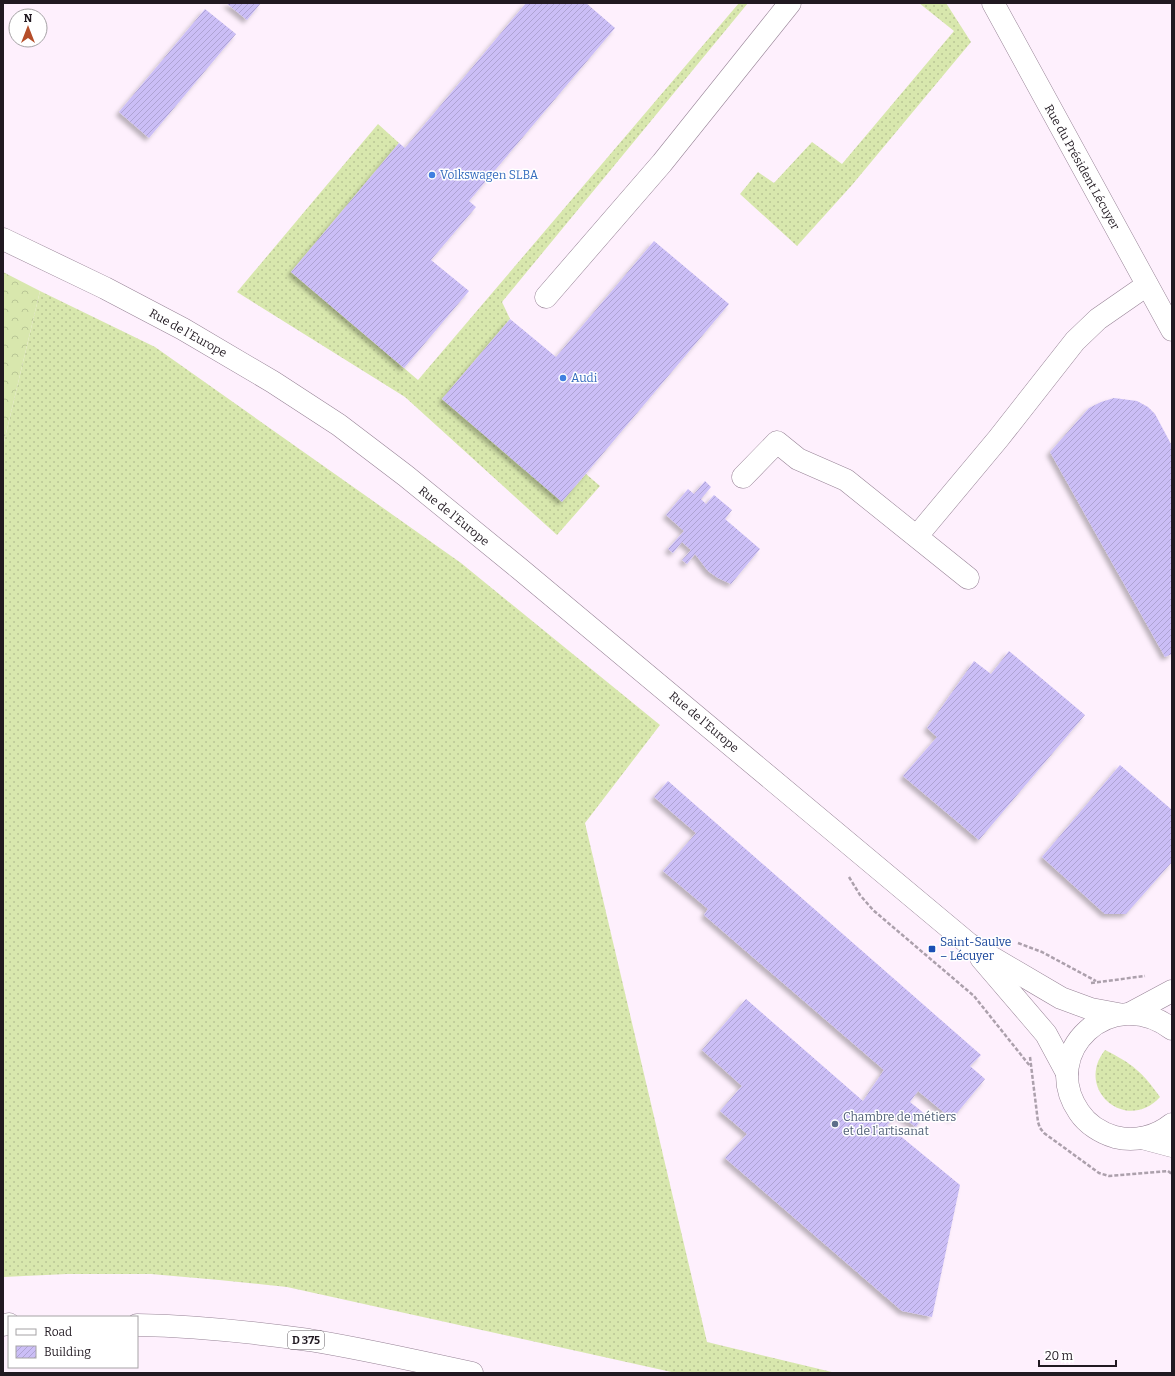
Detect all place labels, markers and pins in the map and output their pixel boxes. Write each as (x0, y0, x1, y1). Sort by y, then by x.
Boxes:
place label: Volkswagen SLBA (440, 168, 539, 182)
marker: Volkswagen SLBA (427, 170, 437, 180)
place label: Audi (571, 371, 598, 385)
marker: Audi (558, 373, 568, 383)
place label: Saint-Saulve – Lécuyer (940, 935, 1011, 963)
marker: Saint-Saulve – Lécuyer (927, 944, 937, 954)
place label: Chambre de métiers et de l'artisanat (843, 1110, 957, 1138)
marker: Chambre de métiers et de l'artisanat (830, 1119, 840, 1129)

